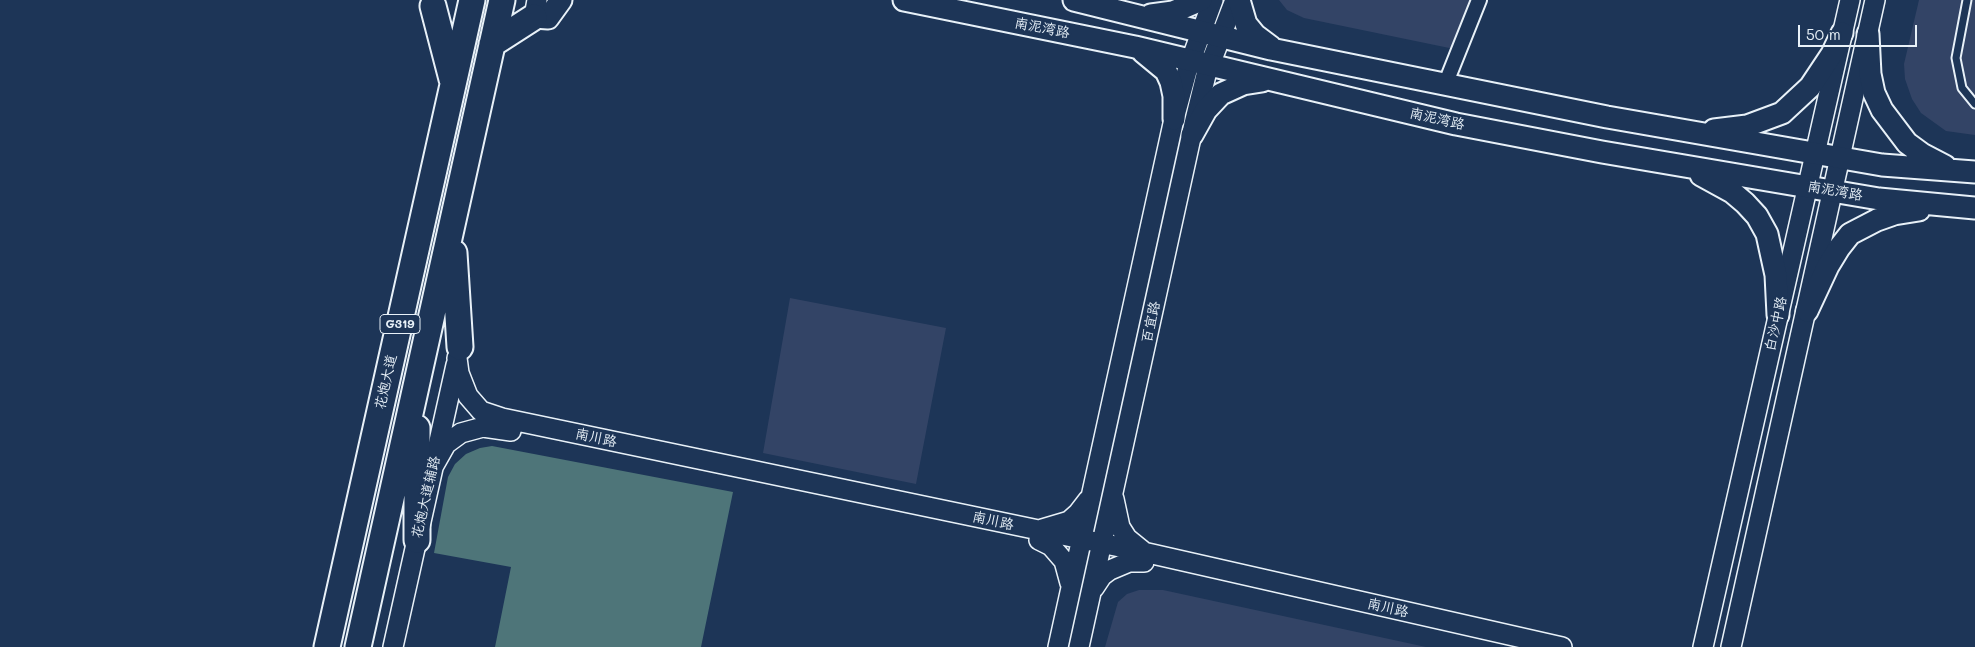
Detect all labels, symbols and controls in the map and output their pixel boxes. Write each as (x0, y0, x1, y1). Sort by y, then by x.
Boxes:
street label: 南泥湾路 (1013, 14, 1071, 42)
scale bar (1800, 15, 1919, 47)
text: 50 m (1806, 24, 1841, 44)
street label: 南泥湾路 (1408, 105, 1466, 133)
street label: 南泥湾路 (1806, 178, 1864, 204)
street label: 白沙中路 (1762, 295, 1790, 353)
street label: 百宜路 (1138, 300, 1164, 344)
road number: G319 (380, 314, 420, 334)
street label: 花炮大道 (372, 353, 400, 411)
street label: 南川路 (574, 425, 618, 451)
street label: 花炮大道辅路 (408, 454, 444, 540)
street label: 南川路 (971, 508, 1015, 534)
street label: 南川路 (1366, 595, 1410, 621)

